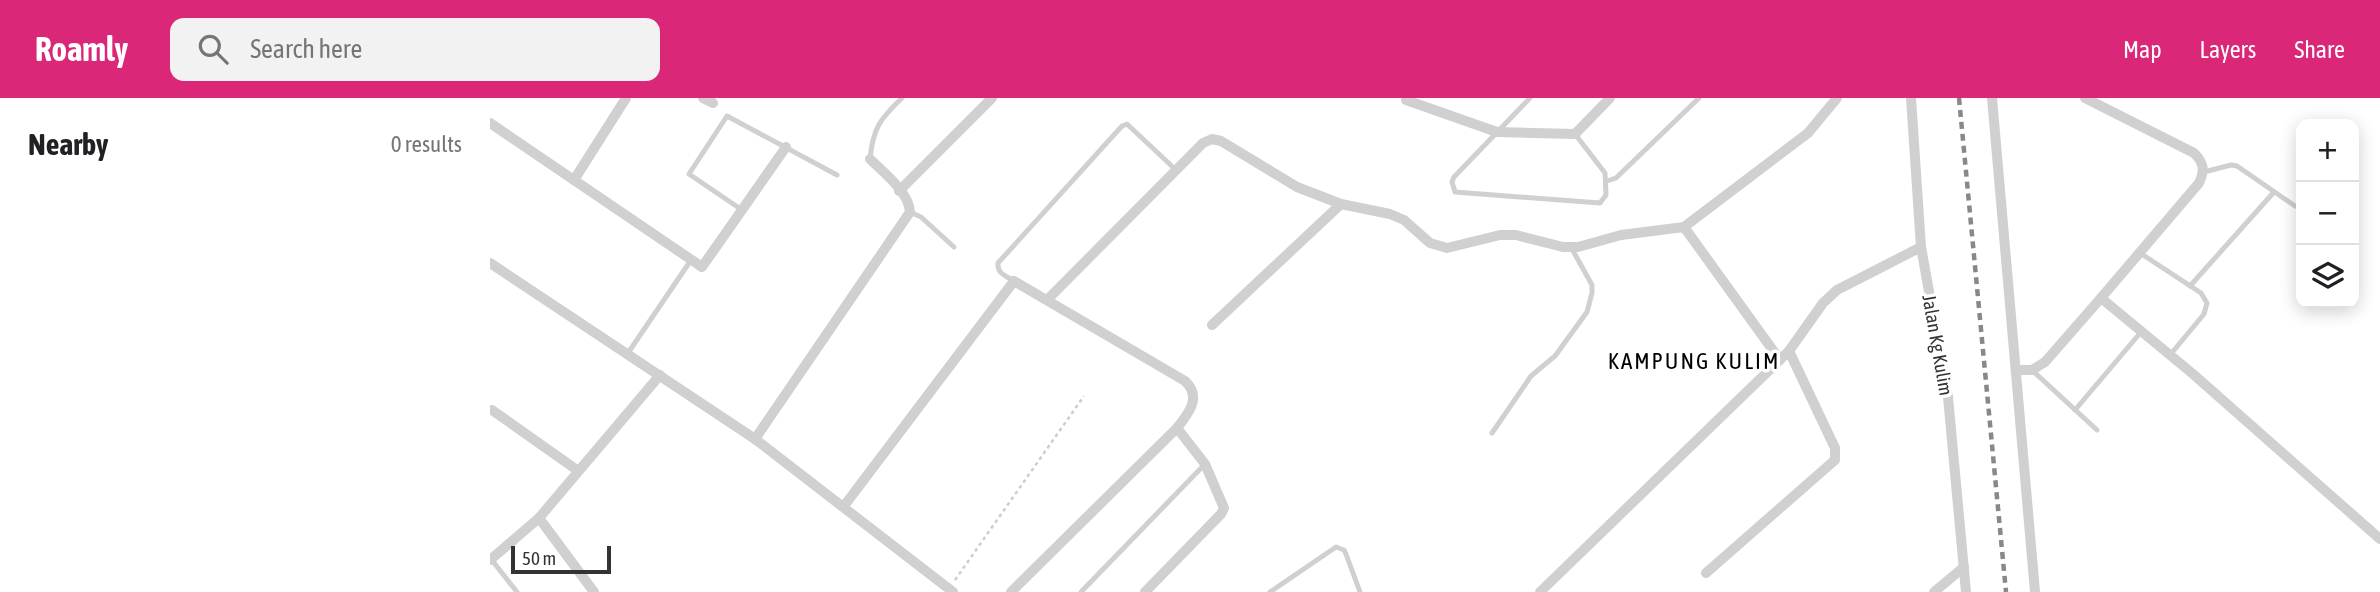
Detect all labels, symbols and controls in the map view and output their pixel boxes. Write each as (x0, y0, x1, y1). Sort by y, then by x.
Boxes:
search box (170, 18, 660, 81)
text: Roamly (35, 30, 128, 68)
icon: search (194, 30, 232, 68)
text: Search here (250, 34, 362, 64)
text: Map (2123, 36, 2162, 63)
text: Layers (2200, 36, 2256, 63)
text: Share (2294, 36, 2345, 63)
map controls (2296, 119, 2359, 308)
button: + (2296, 119, 2359, 182)
text: Nearby (28, 127, 108, 161)
text: 0 results (391, 131, 462, 157)
button: − (2296, 182, 2359, 245)
button: layers (2296, 245, 2359, 308)
street label: Jalan Kg Kulim (1918, 293, 1958, 397)
district label: KAMPUNG KULIM (1608, 348, 1780, 374)
scale bar (511, 543, 611, 575)
text: 50 m (522, 547, 556, 569)

